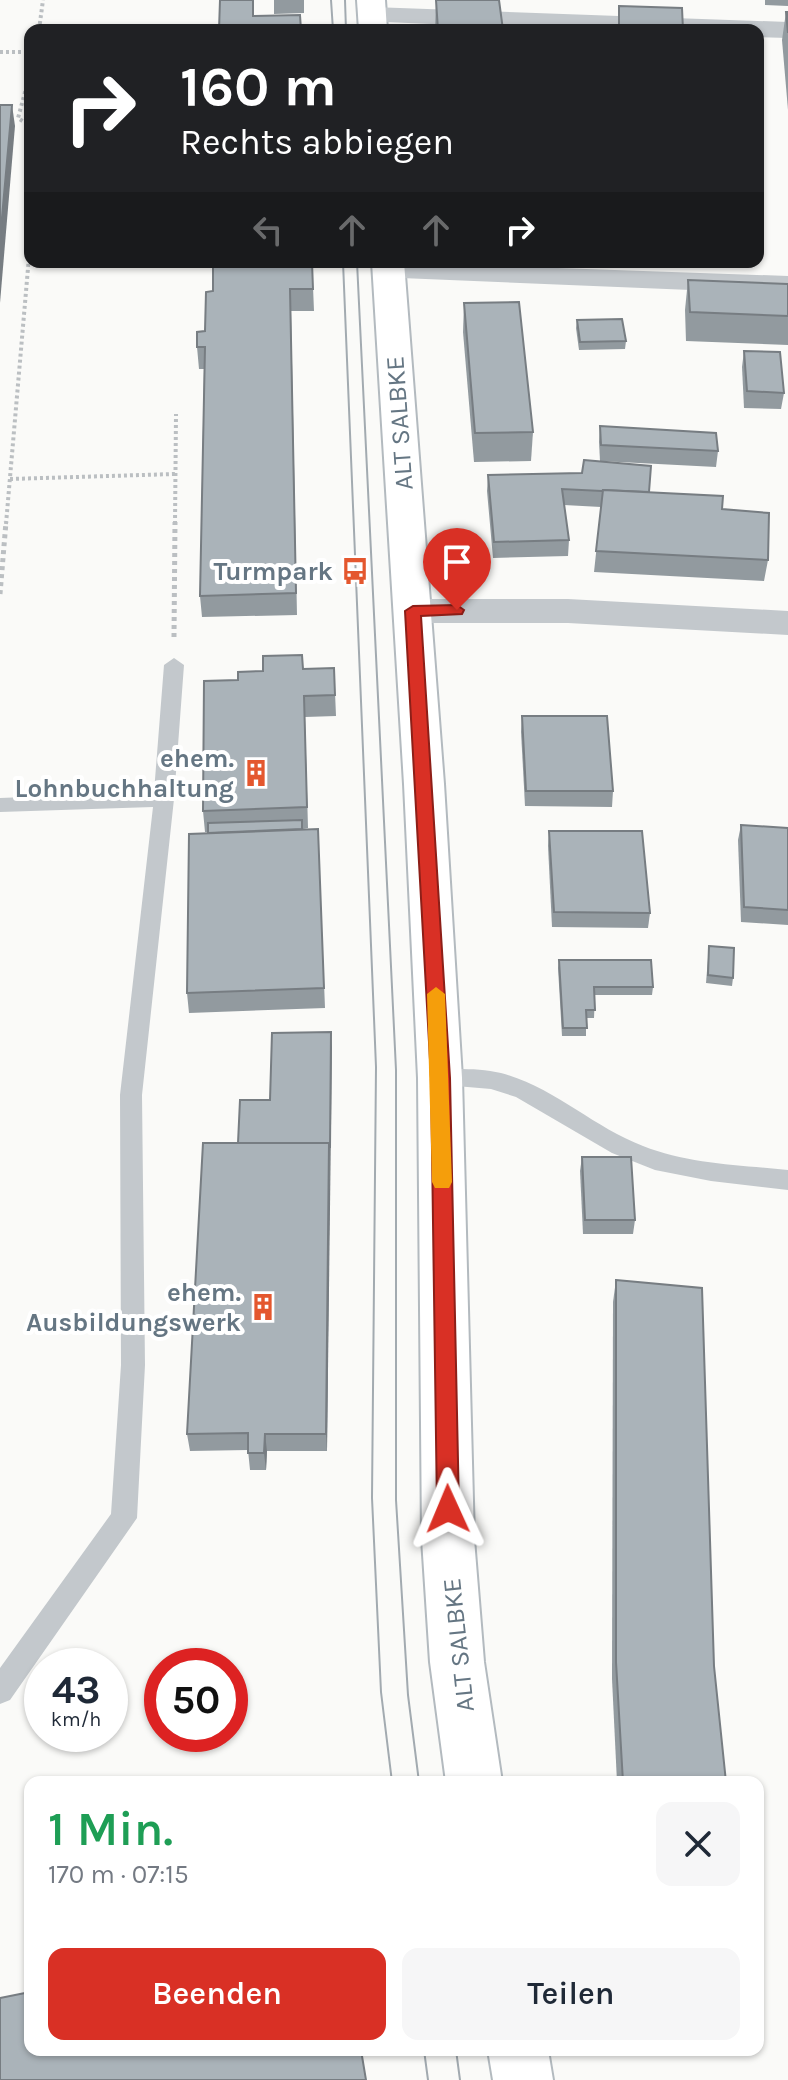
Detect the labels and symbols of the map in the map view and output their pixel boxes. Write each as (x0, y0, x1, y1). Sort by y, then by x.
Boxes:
street label: ALT SALBKE (379, 355, 420, 491)
pin (423, 528, 491, 610)
place label: Turmpark (214, 556, 333, 587)
bus stop icon: Turmpark (340, 556, 370, 586)
place label: ehem. Lohnbuchhaltung (15, 743, 234, 804)
building icon: ehem. Lohnbuchhaltung (241, 758, 271, 788)
place label: ehem. Ausbildungswerk (26, 1277, 241, 1338)
building icon: ehem. Ausbildungswerk (248, 1292, 278, 1322)
position arrow (406, 1467, 490, 1551)
street label: ALT SALBKE (436, 1576, 481, 1713)
speed limit sign: 50 (144, 1648, 248, 1752)

